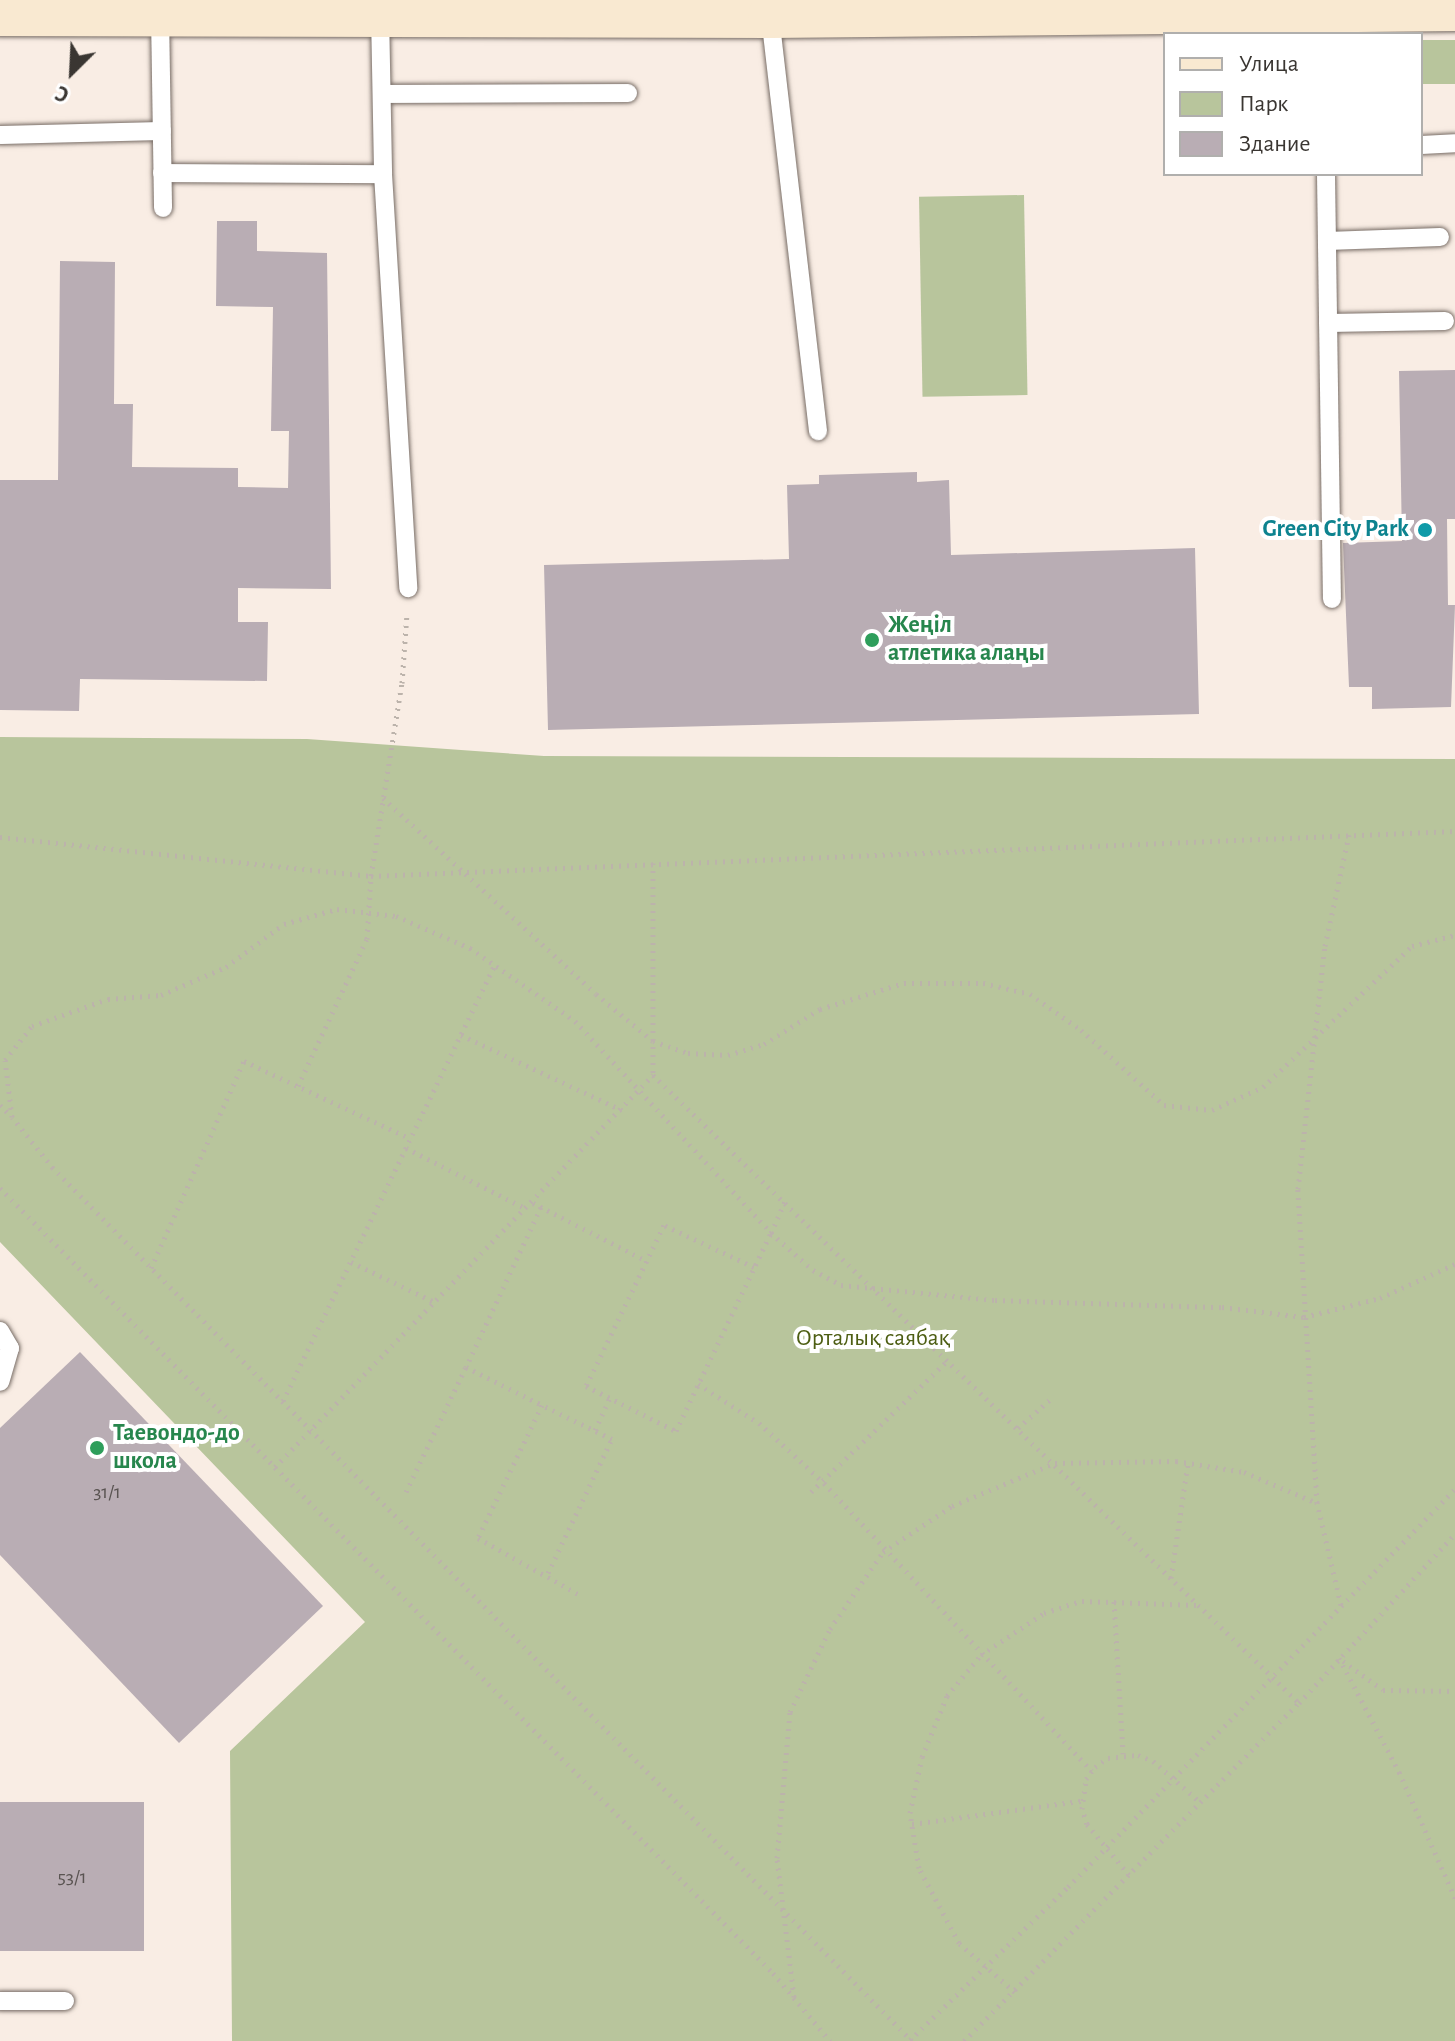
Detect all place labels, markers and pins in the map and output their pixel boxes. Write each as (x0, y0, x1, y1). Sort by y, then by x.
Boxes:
place label: Green City Park (1263, 516, 1409, 544)
marker: Green City Park (1416, 521, 1434, 539)
place label: Жеңіл атлетика алаңы (888, 612, 1045, 668)
marker: Жеңіл атлетика алаңы (863, 631, 881, 649)
place label: Таевондо-до школа (113, 1420, 240, 1476)
marker: Таевондо-до школа (88, 1439, 106, 1457)

